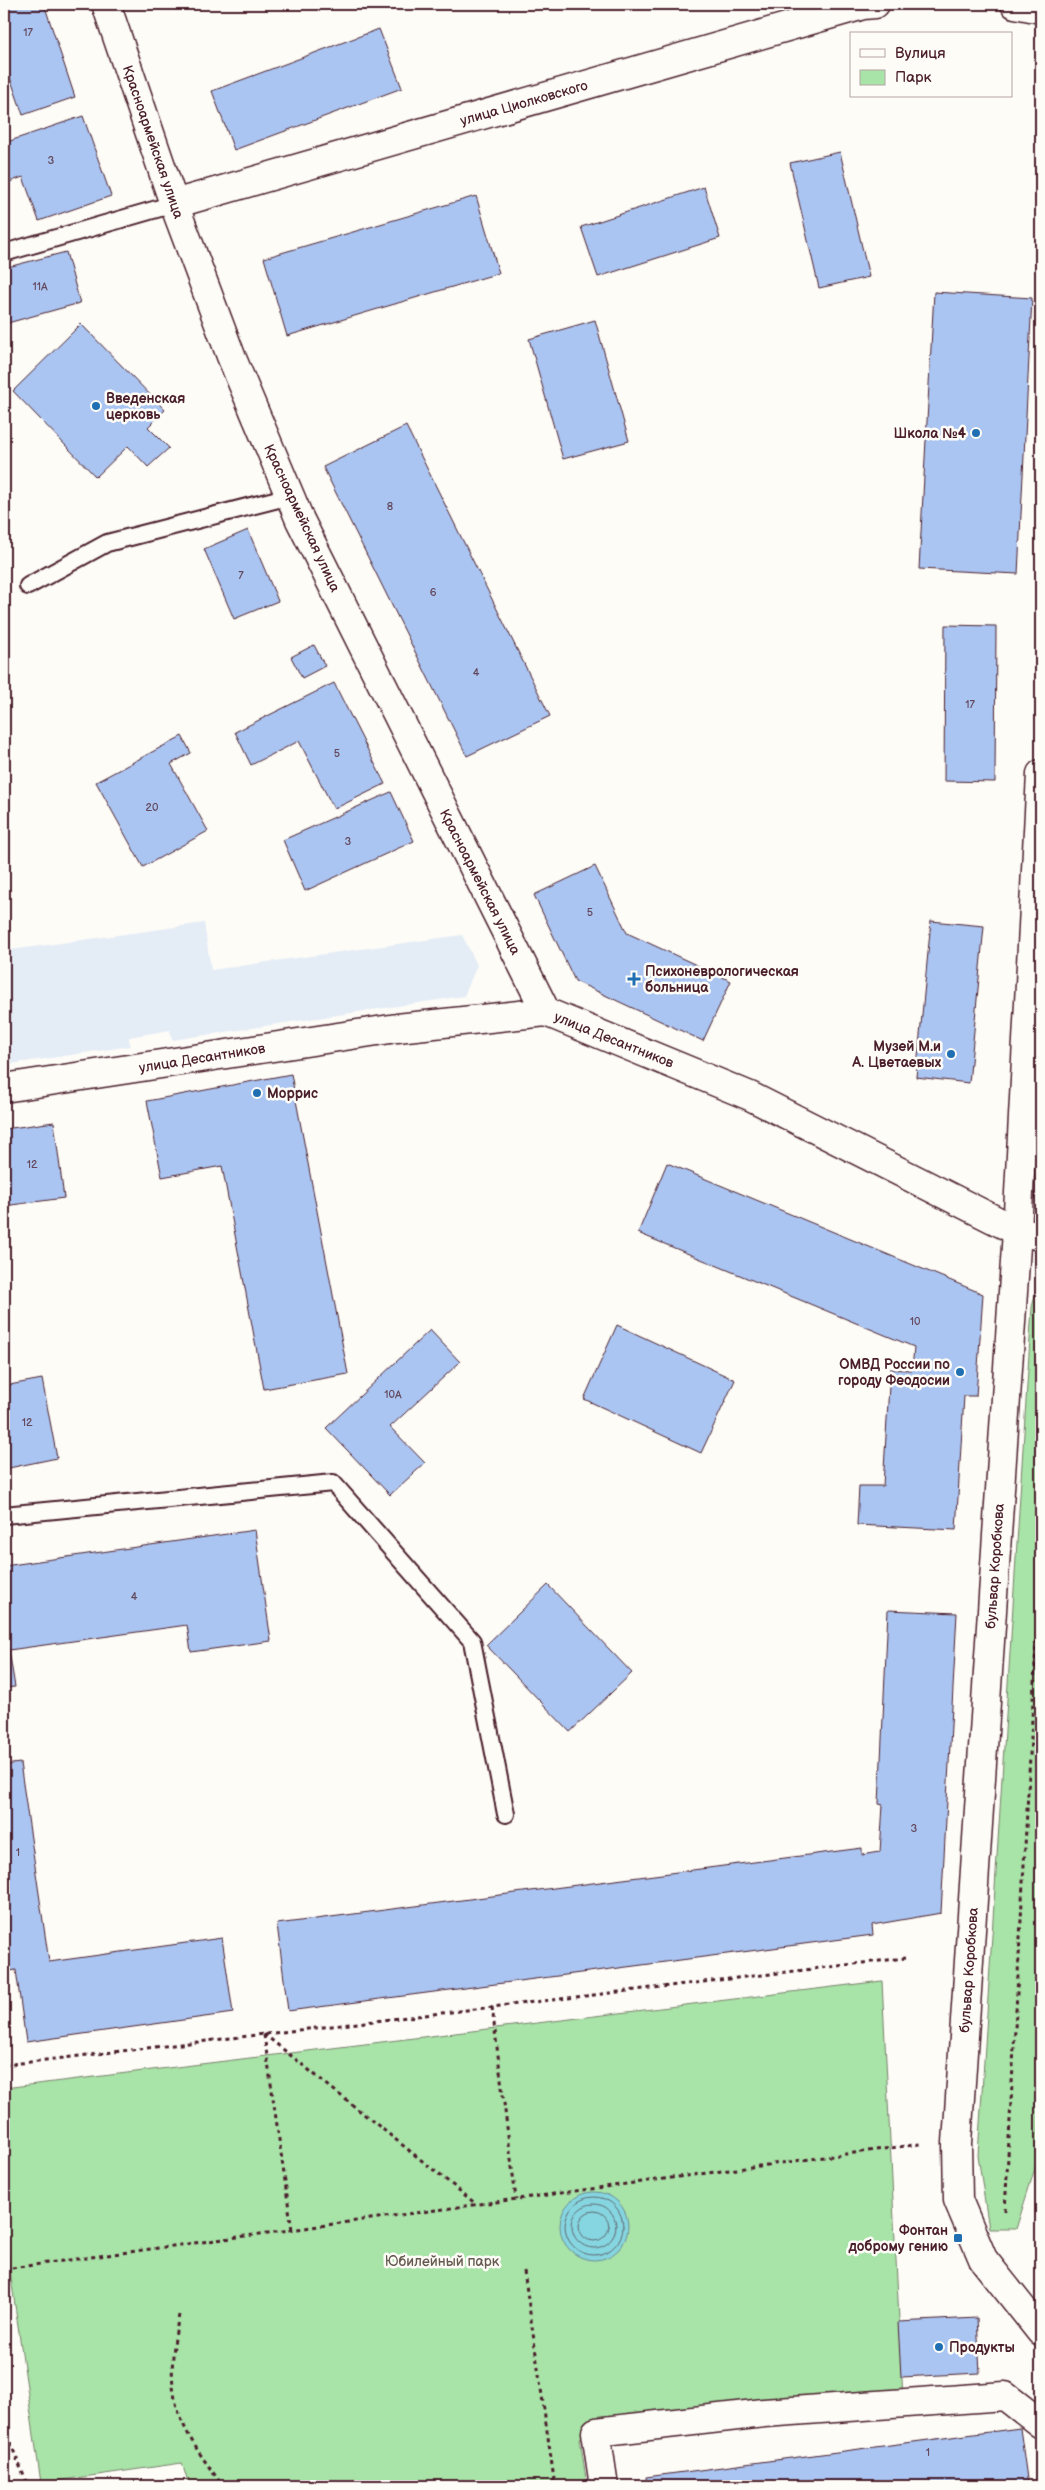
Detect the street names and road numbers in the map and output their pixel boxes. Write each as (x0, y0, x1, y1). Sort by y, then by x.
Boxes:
street label: Красноармейская улица (119, 63, 188, 222)
street label: улица Циолковского (458, 77, 590, 129)
street label: Красноармейская улица (260, 441, 344, 595)
street label: Красноармейская улица (436, 806, 524, 958)
street label: улица Десантников (552, 1008, 677, 1072)
street label: улица Десантников (138, 1040, 267, 1076)
street label: бульвар Коробкова (982, 1502, 1008, 1629)
street label: бульвар Коробкова (956, 1906, 982, 2033)

